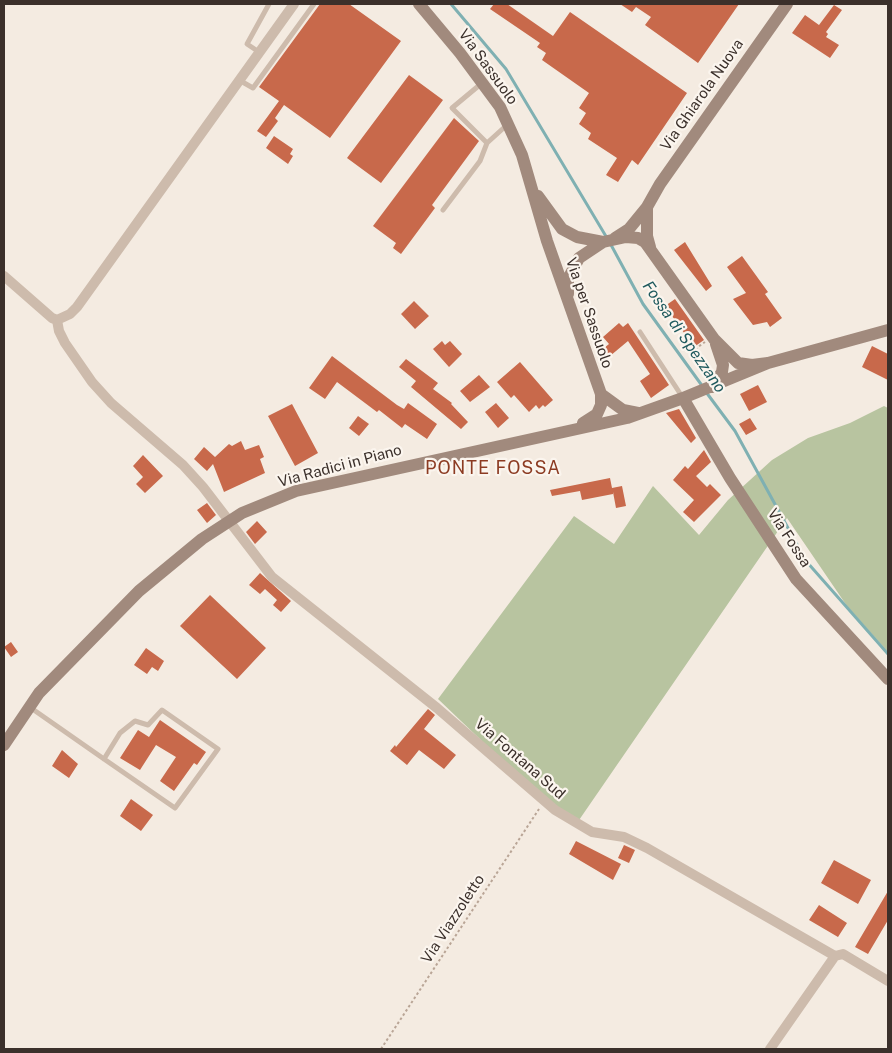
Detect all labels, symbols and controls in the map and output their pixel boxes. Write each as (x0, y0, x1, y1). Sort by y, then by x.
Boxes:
street label: Via Sassuolo (455, 26, 521, 108)
street label: Via Ghiarola Nuova (657, 36, 747, 154)
street label: Via per Sassuolo (562, 255, 616, 371)
water label: Fossa di Spezzano (638, 277, 730, 397)
street label: Via Radici in Piano (276, 441, 404, 491)
district label: PONTE FOSSA (424, 457, 562, 479)
street label: Via Fossa (763, 505, 815, 571)
street label: Via Fontana Sud (471, 715, 569, 803)
street label: Via Viazzoletto (418, 871, 488, 967)

